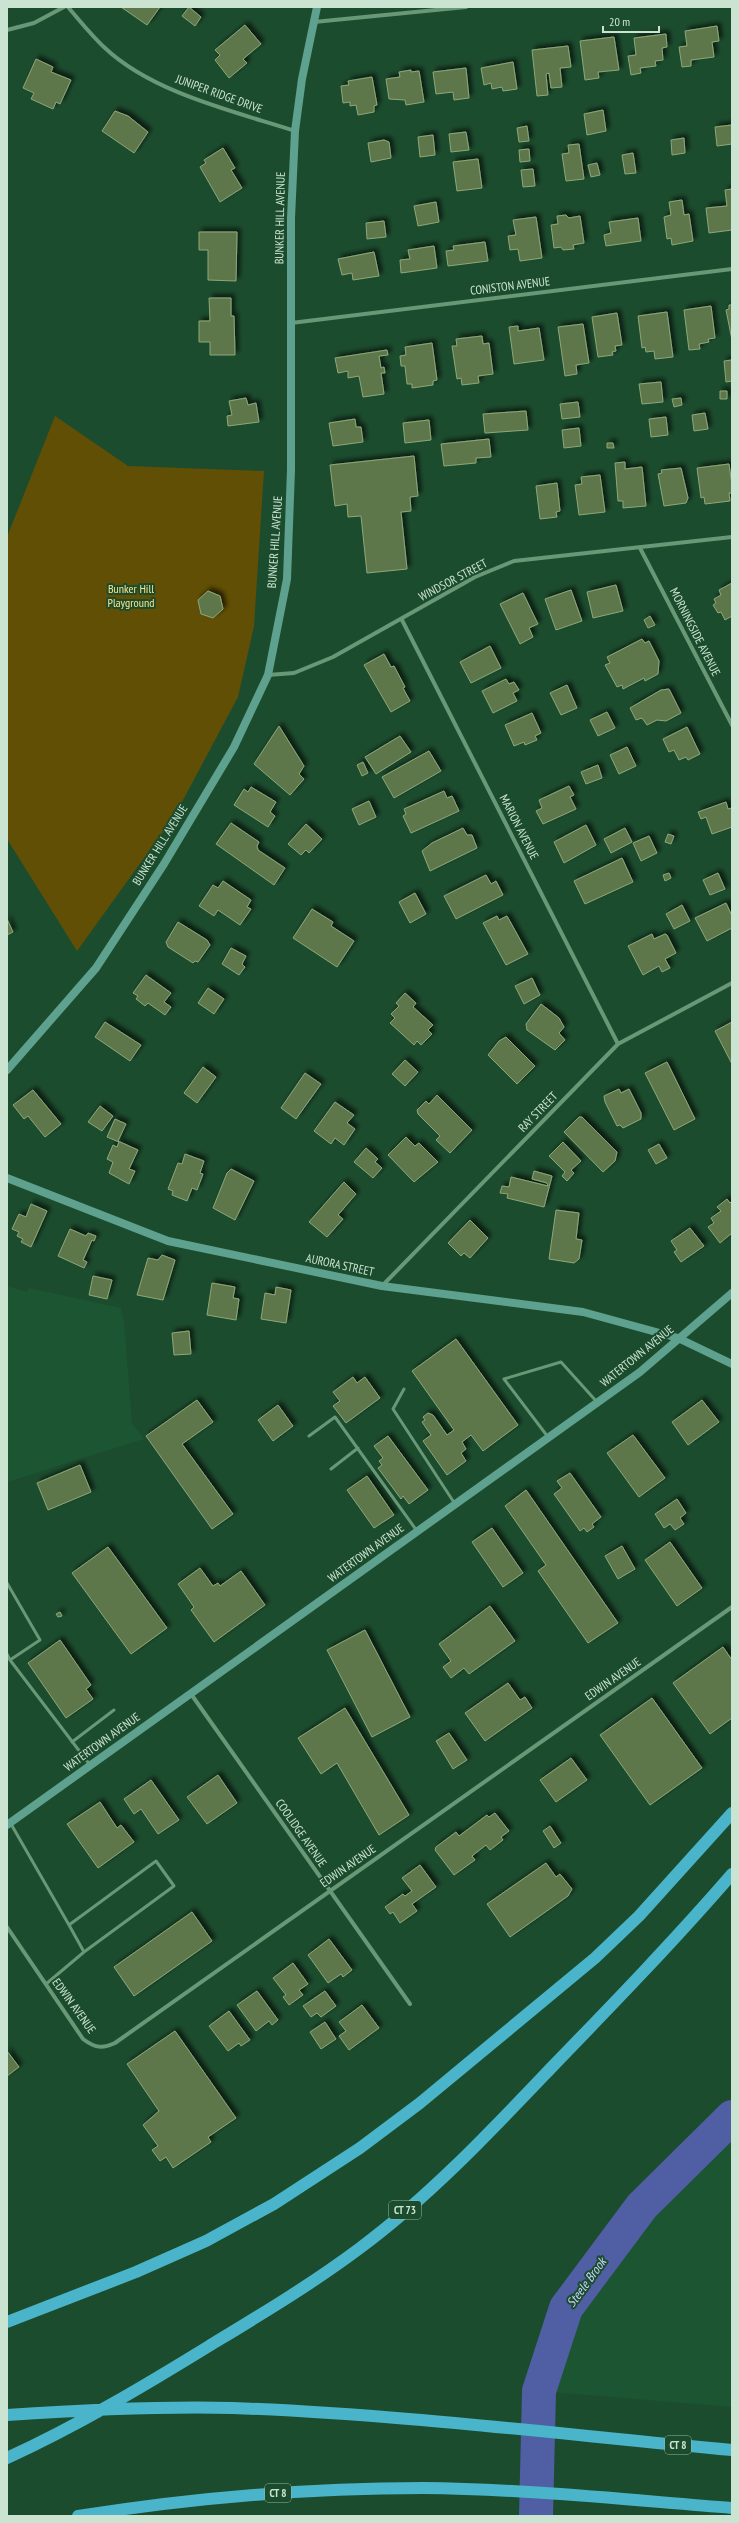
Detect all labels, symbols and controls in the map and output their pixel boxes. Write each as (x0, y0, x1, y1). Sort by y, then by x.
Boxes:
scale bar (603, 8, 659, 34)
text: 20 m (609, 14, 630, 29)
street label: JUNIPER RIDGE DRIVE (173, 71, 265, 116)
street label: BUNKER HILL AVENUE (271, 172, 288, 264)
street label: CONISTON AVENUE (469, 273, 551, 298)
street label: BUNKER HILL AVENUE (264, 495, 285, 589)
street label: WINDSOR STREET (416, 555, 490, 604)
park label: Bunker Hill Playground (108, 581, 154, 610)
street label: MORNINGSIDE AVENUE (667, 585, 724, 678)
street label: MARION AVENUE (497, 792, 542, 862)
street label: BUNKER HILL AVENUE (129, 802, 190, 888)
street label: RAY STREET (515, 1088, 561, 1135)
street label: AURORA STREET (305, 1250, 376, 1279)
street label: WATERTOWN AVENUE (597, 1321, 676, 1390)
street label: WATERTOWN AVENUE (325, 1520, 407, 1585)
street label: EDWIN AVENUE (582, 1654, 643, 1703)
street label: WATERTOWN AVENUE (61, 1709, 143, 1774)
street label: COOLIDGE AVENUE (272, 1796, 330, 1870)
street label: EDWIN AVENUE (317, 1841, 378, 1890)
street label: EDWIN AVENUE (49, 1975, 99, 2036)
road number: CT 73 (389, 2201, 421, 2219)
water label: Steele Brook (563, 2253, 611, 2310)
road number: CT 8 (665, 2436, 691, 2454)
road number: CT 8 (265, 2484, 291, 2502)

